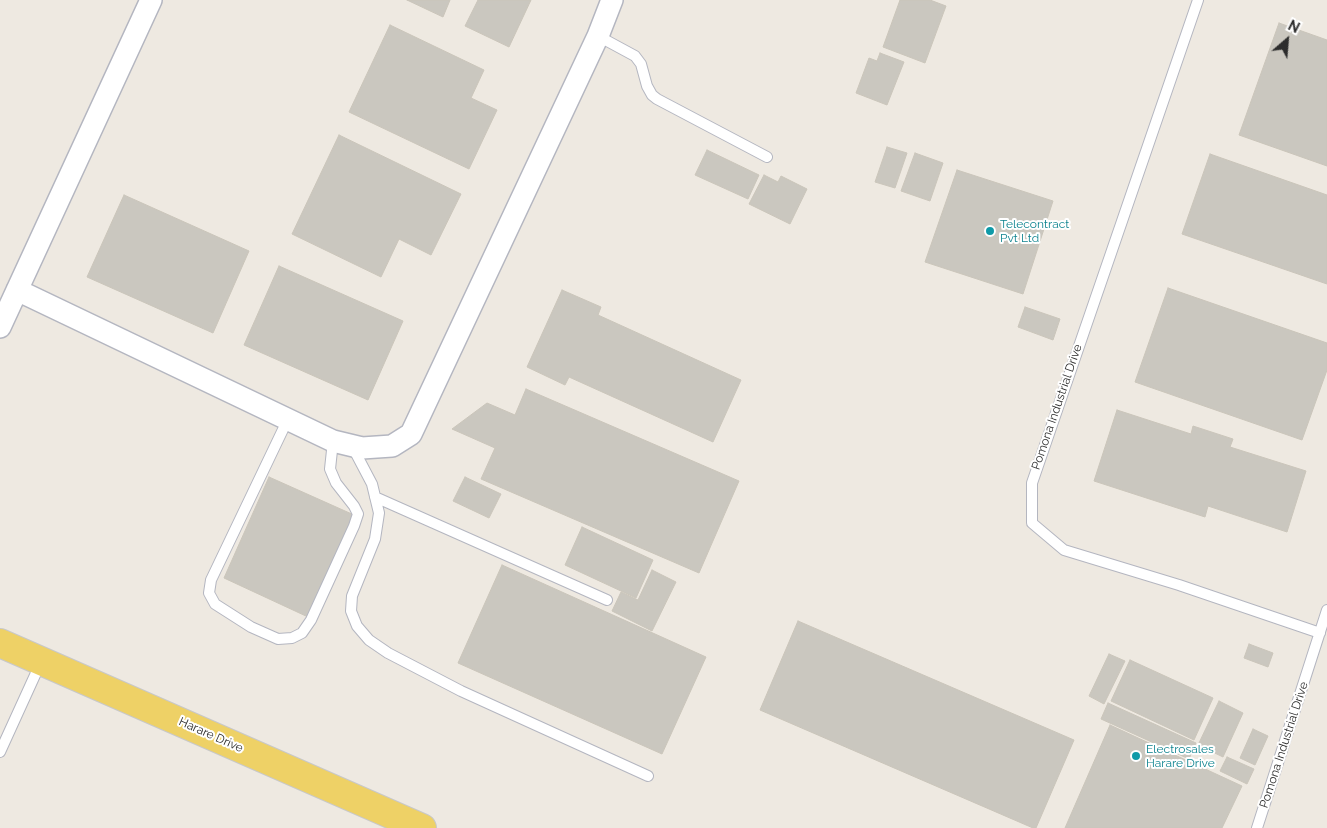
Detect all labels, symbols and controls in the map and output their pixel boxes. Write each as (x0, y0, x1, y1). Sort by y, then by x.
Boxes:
north arrow (1262, 15, 1312, 65)
text: N (1285, 17, 1302, 36)
place label: Telecontract Pvt Ltd (1000, 217, 1069, 245)
marker: Telecontract Pvt Ltd (984, 225, 996, 237)
street label: Pomona Industrial Drive (1029, 342, 1085, 472)
street label: Pomona Industrial Drive (1257, 680, 1311, 810)
street label: Harare Drive (177, 714, 245, 756)
place label: Electrosales Harare Drive (1146, 742, 1215, 770)
marker: Electrosales Harare Drive (1130, 750, 1142, 762)

